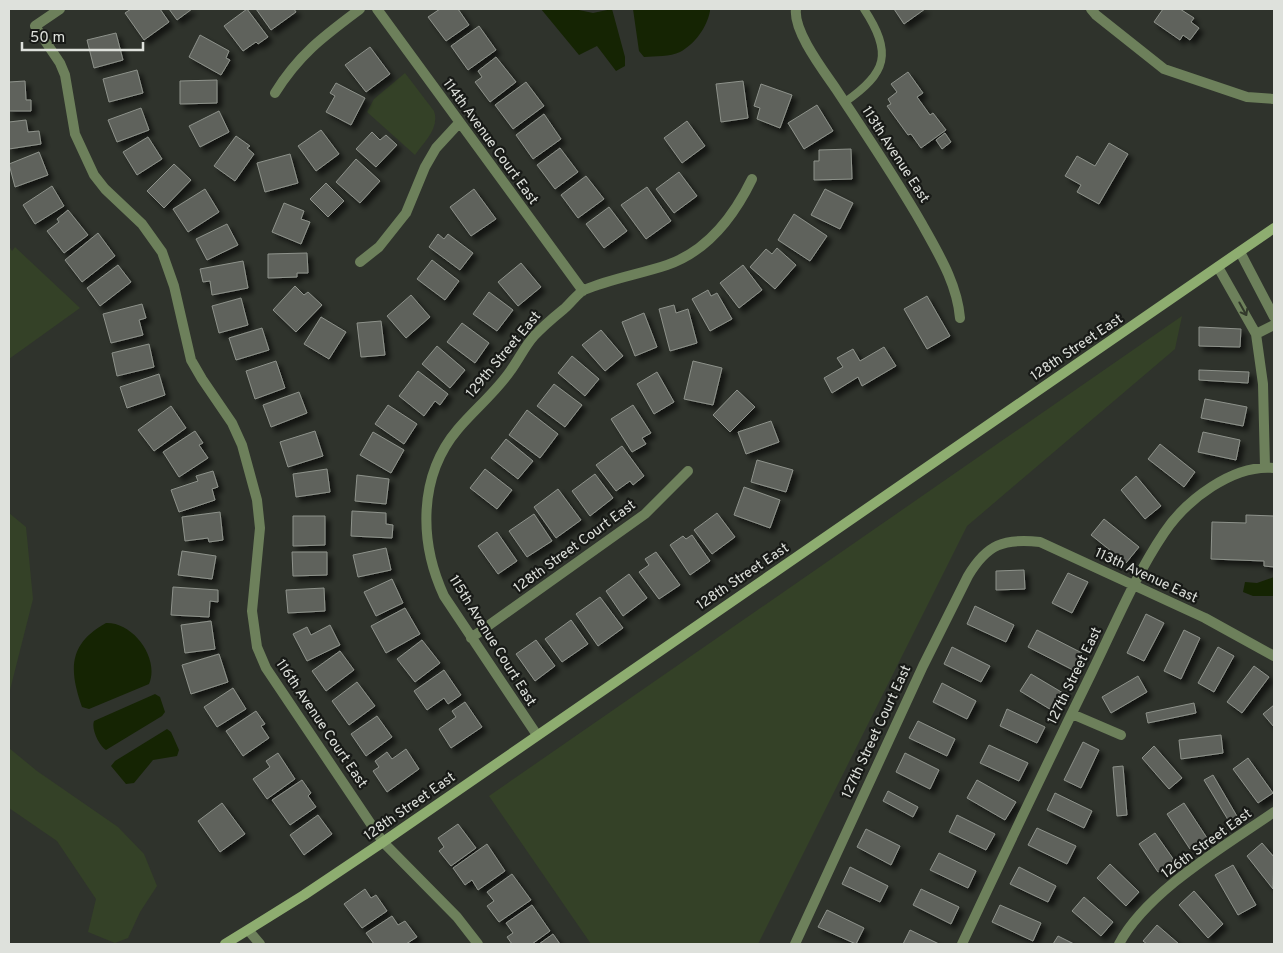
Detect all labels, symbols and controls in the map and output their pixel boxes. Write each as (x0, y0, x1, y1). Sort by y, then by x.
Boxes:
scale bar (22, 20, 144, 52)
text: 50 m (30, 29, 65, 48)
street label: 114th Avenue Court East (439, 76, 541, 208)
street label: 113th Avenue East (857, 104, 933, 206)
one-way arrow (1239, 301, 1248, 316)
street label: 129th Street East (463, 308, 545, 402)
street label: 128th Street East (1028, 311, 1126, 385)
street label: 128th Street Court East (511, 497, 639, 597)
street label: 128th Street East (694, 540, 792, 614)
street label: 113th Avenue East (1092, 545, 1200, 607)
street label: 115th Avenue Court East (445, 572, 539, 710)
street label: 127th Street East (1044, 625, 1106, 727)
street label: 116th Avenue Court East (272, 657, 370, 791)
street label: 127th Street Court East (839, 663, 915, 801)
street label: 128th Street East (361, 769, 459, 845)
street label: 126th Street East (1158, 806, 1256, 882)

